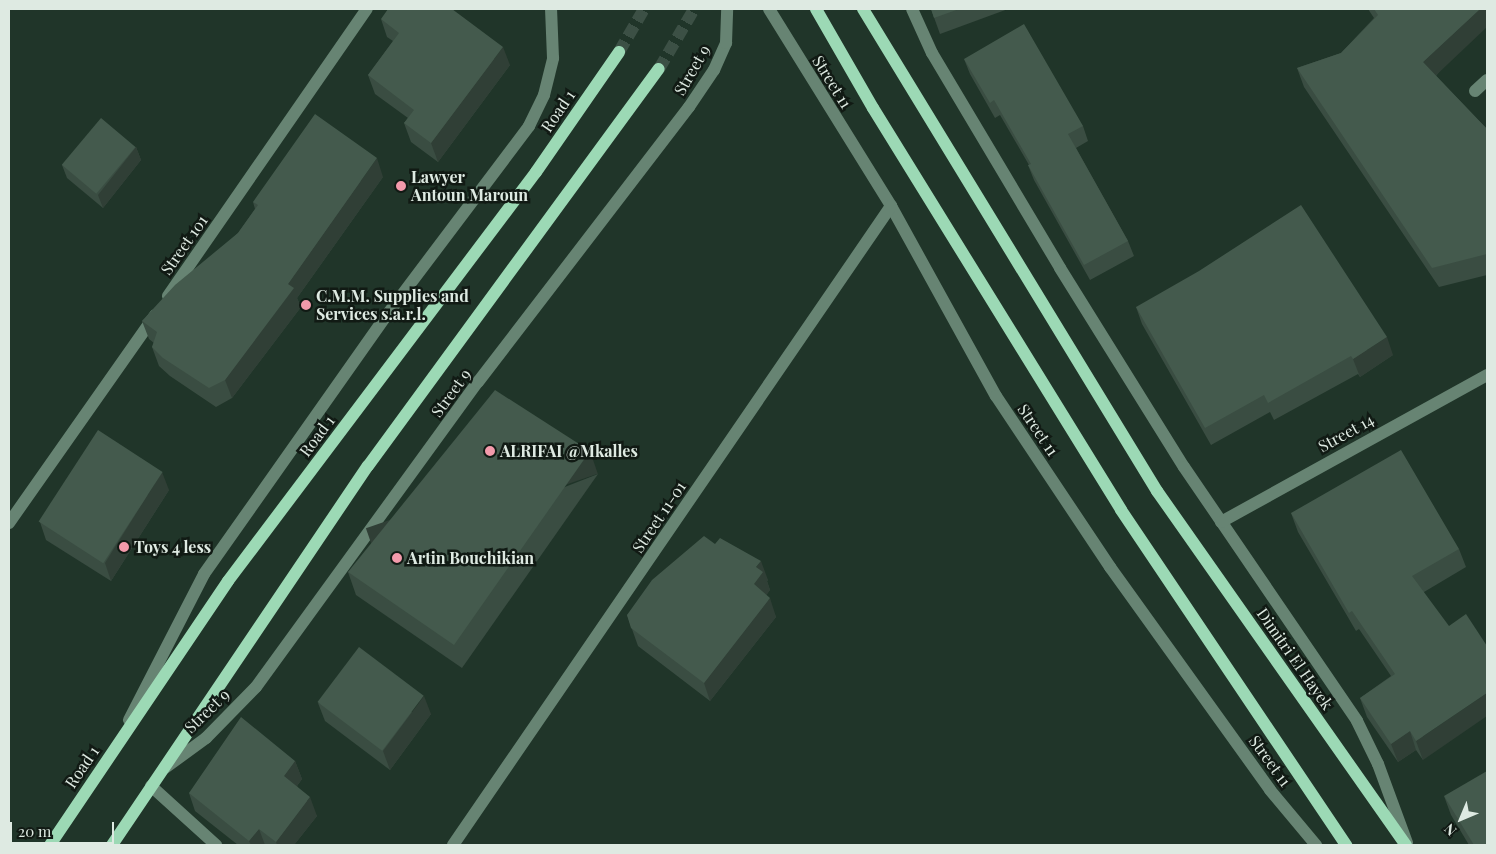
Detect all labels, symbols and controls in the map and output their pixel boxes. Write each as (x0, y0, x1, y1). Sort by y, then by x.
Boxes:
street label: Street 9 (670, 41, 714, 99)
street label: Street 11 (808, 52, 856, 112)
street label: Road 1 (537, 86, 579, 136)
place label: Lawyer Antoun Maroun (411, 167, 528, 205)
marker: Lawyer Antoun Maroun (395, 180, 407, 192)
street label: Street 101 (157, 211, 211, 279)
place label: C.M.M. Supplies and Services s.a.r.l. (316, 286, 469, 324)
marker: C.M.M. Supplies and Services s.a.r.l. (300, 299, 312, 311)
street label: Street 9 (427, 365, 475, 421)
street label: Street 11 (1014, 400, 1062, 460)
street label: Street 14 (1315, 410, 1377, 456)
street label: Road 1 (295, 412, 339, 460)
place label: ALRIFAI @Mkalles (500, 441, 638, 461)
marker: ALRIFAI @Mkalles (484, 445, 496, 457)
street label: Street 11-01 (628, 478, 690, 556)
place label: Toys 4 less (134, 537, 212, 557)
marker: Toys 4 less (118, 541, 130, 553)
place label: Artin Bouchikian (407, 548, 534, 568)
marker: Artin Bouchikian (391, 552, 403, 564)
street label: Dimitri El Hayek (1253, 604, 1337, 714)
street label: Street 9 (181, 685, 233, 737)
street label: Street 11 (1245, 732, 1295, 790)
street label: Road 1 (61, 742, 103, 792)
north arrow (1436, 794, 1486, 844)
scale bar (12, 812, 116, 844)
text: N (1440, 820, 1460, 840)
text: 20 m (18, 821, 51, 841)

